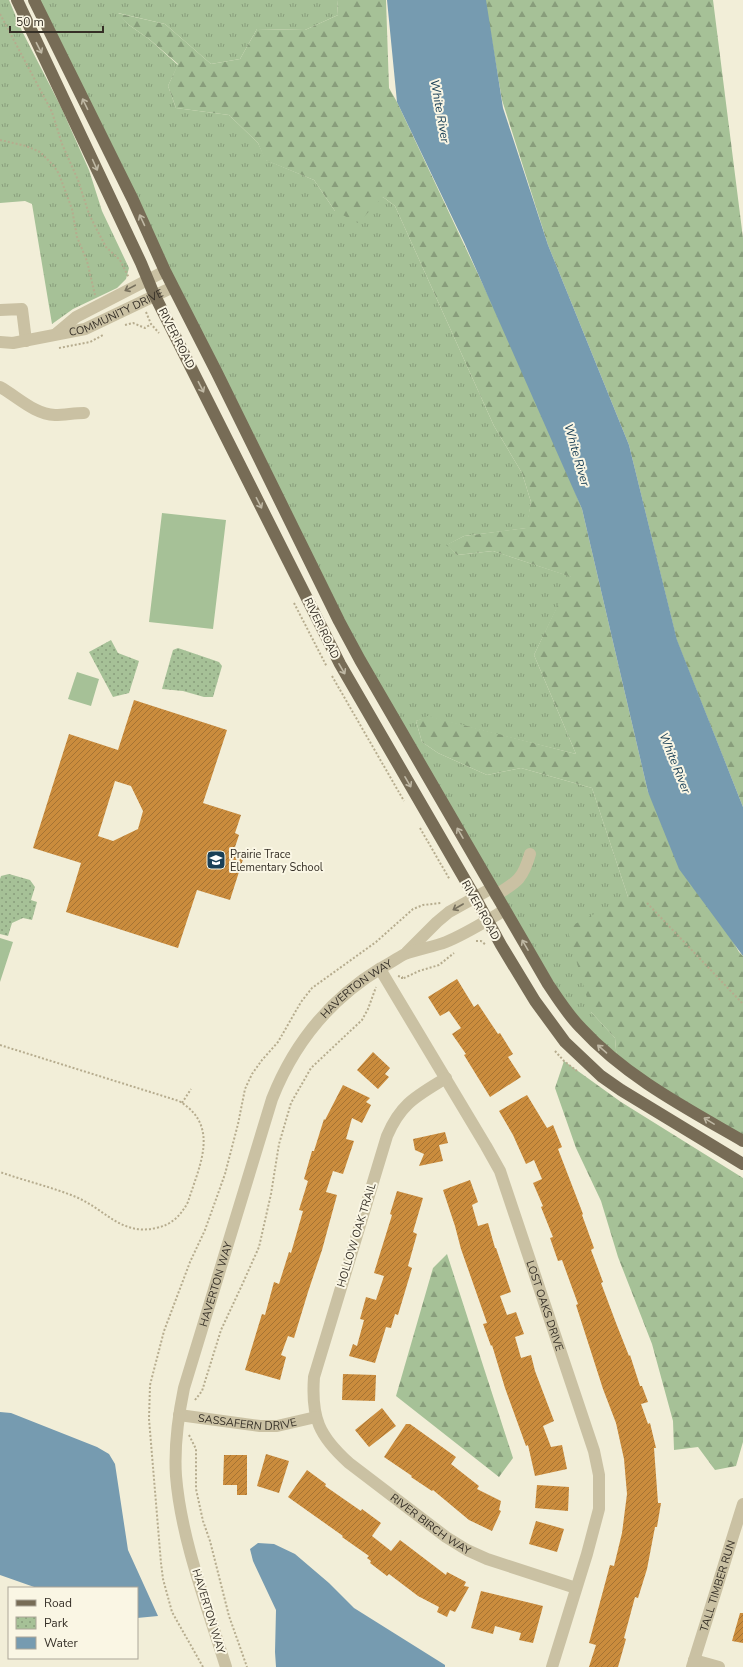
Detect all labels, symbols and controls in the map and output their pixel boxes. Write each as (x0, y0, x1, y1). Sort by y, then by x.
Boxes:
scale bar (10, 8, 103, 34)
text: 50 m (16, 14, 44, 30)
one-way arrow (36, 42, 44, 54)
water label: White River (427, 78, 454, 145)
one-way arrow (81, 98, 88, 110)
one-way arrow (92, 159, 99, 171)
one-way arrow (138, 215, 145, 227)
one-way arrow (124, 285, 136, 293)
street label: COMMUNITY DRIVE (68, 286, 166, 340)
street label: RIVER ROAD (155, 305, 198, 371)
one-way arrow (198, 380, 205, 392)
water label: White River (560, 422, 594, 489)
one-way arrow (256, 497, 264, 509)
street label: RIVER ROAD (300, 595, 343, 661)
one-way arrow (339, 663, 347, 675)
water label: White River (656, 730, 695, 796)
one-way arrow (404, 776, 412, 788)
one-way arrow (455, 827, 463, 839)
place label: Prairie Trace Elementary School (230, 847, 324, 875)
school or university icon: Prairie Trace Elementary School (205, 849, 227, 871)
street label: RIVER ROAD (458, 878, 503, 943)
one-way arrow (452, 904, 464, 912)
one-way arrow (521, 939, 529, 951)
street label: HAVERTON WAY (317, 956, 396, 1022)
one-way arrow (597, 1045, 607, 1054)
one-way arrow (703, 1117, 715, 1125)
street label: HOLLOW OAK TRAIL (333, 1181, 379, 1289)
street label: HAVERTON WAY (196, 1240, 236, 1329)
street label: LOST OAKS DRIVE (523, 1258, 567, 1353)
street label: SASSAFERN DRIVE (197, 1411, 298, 1434)
street label: RIVER BIRCH WAY (387, 1490, 473, 1559)
street label: TALL TIMBER RUN (697, 1538, 739, 1634)
street label: HAVERTON WAY (189, 1567, 229, 1656)
legend (8, 1587, 138, 1659)
text: Road (44, 1595, 72, 1611)
text: Park (44, 1615, 69, 1631)
text: Water (44, 1635, 78, 1651)

